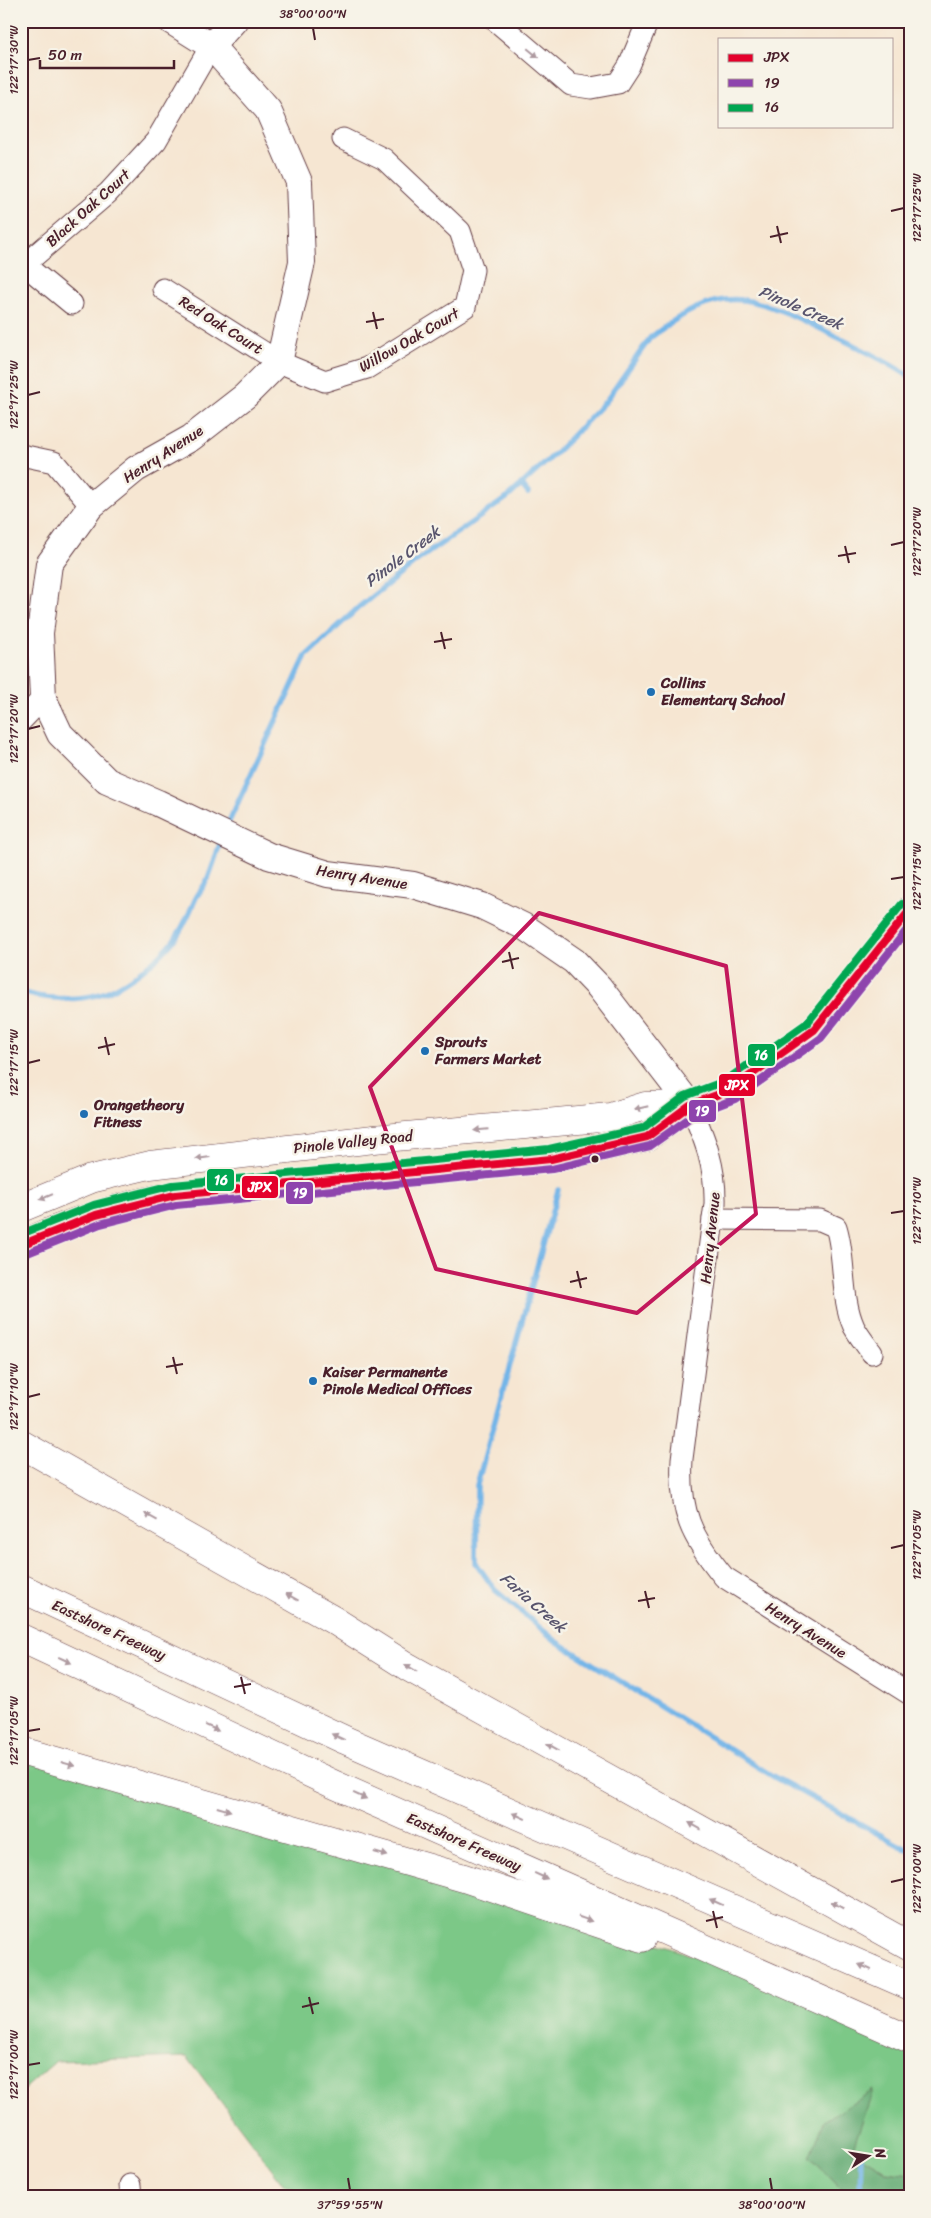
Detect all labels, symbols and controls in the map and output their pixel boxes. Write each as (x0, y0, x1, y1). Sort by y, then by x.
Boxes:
text: 38°00'00"N (279, 3, 347, 25)
text: 122°17'30"W (3, 25, 25, 95)
scale bar (40, 38, 174, 70)
legend (718, 38, 894, 128)
text: 50 m (48, 42, 83, 68)
text: JPX (763, 44, 790, 70)
one-way arrow (527, 47, 539, 59)
text: 19 (764, 70, 780, 96)
text: 16 (764, 94, 779, 120)
street label: Black Oak Court (40, 162, 137, 253)
text: 122°17'25"W (906, 173, 928, 243)
water label: Pinole Creek (754, 277, 850, 339)
street label: Red Oak Court (174, 289, 269, 361)
street label: Willow Oak Court (354, 300, 465, 379)
text: 122°17'25"W (3, 360, 25, 430)
street label: Henry Avenue (117, 418, 209, 490)
text: 122°17'20"W (906, 507, 928, 577)
water label: Pinole Creek (358, 517, 448, 595)
place label: Collins Elementary School (660, 670, 786, 713)
marker: Collins Elementary School (645, 686, 657, 698)
text: 122°17'20"W (3, 694, 25, 764)
text: 122°17'15"W (906, 843, 928, 911)
street label: Henry Avenue (315, 857, 409, 897)
text: 122°17'15"W (3, 1029, 25, 1097)
place label: Sprouts Farmers Market (434, 1029, 542, 1072)
line badge: 16 (747, 1043, 776, 1067)
text: 16 (754, 1043, 768, 1068)
marker: Sprouts Farmers Market (419, 1045, 431, 1057)
line badge: JPX (718, 1073, 756, 1097)
text: JPX (724, 1073, 750, 1098)
place label: Orangetheory Fitness (93, 1092, 185, 1135)
line badge: 19 (688, 1099, 717, 1123)
text: 19 (695, 1099, 710, 1124)
one-way arrow (634, 1104, 649, 1112)
marker: Orangetheory Fitness (78, 1108, 90, 1120)
street label: Pinole Valley Road (292, 1123, 415, 1161)
one-way arrow (473, 1126, 489, 1134)
one-way arrow (195, 1154, 211, 1162)
unlabelled marker (590, 1154, 600, 1164)
line badge: 16 (206, 1168, 235, 1192)
text: 16 (214, 1168, 228, 1193)
line badge: JPX (241, 1175, 279, 1199)
text: JPX (247, 1175, 273, 1200)
text: 122°17'10"W (906, 1176, 928, 1245)
line badge: 19 (285, 1181, 314, 1205)
text: 19 (293, 1181, 308, 1206)
street label: Henry Avenue (692, 1191, 728, 1285)
one-way arrow (39, 1194, 54, 1202)
place label: Kaiser Permanente Pinole Medical Offices (322, 1359, 473, 1402)
text: 122°17'10"W (3, 1362, 25, 1431)
marker: Kaiser Permanente Pinole Medical Offices (307, 1375, 319, 1387)
text: 122°17'05"W (906, 1509, 928, 1580)
one-way arrow (143, 1513, 158, 1521)
water label: Faria Creek (493, 1565, 575, 1641)
street label: Eastshore Freeway (47, 1592, 171, 1668)
one-way arrow (285, 1592, 299, 1601)
street label: Henry Avenue (760, 1595, 852, 1665)
one-way arrow (58, 1656, 72, 1664)
one-way arrow (404, 1663, 417, 1672)
text: 122°17'05"W (3, 1695, 25, 1766)
one-way arrow (205, 1724, 220, 1732)
one-way arrow (331, 1733, 345, 1741)
one-way arrow (545, 1743, 560, 1751)
one-way arrow (61, 1761, 76, 1769)
one-way arrow (353, 1793, 367, 1801)
one-way arrow (217, 1805, 232, 1813)
street label: Eastshore Freeway (402, 1805, 526, 1879)
one-way arrow (512, 1812, 526, 1820)
one-way arrow (687, 1822, 702, 1830)
text: 122°17'00"W (906, 1843, 928, 1914)
one-way arrow (373, 1850, 388, 1858)
one-way arrow (534, 1872, 548, 1880)
one-way arrow (709, 1897, 723, 1905)
one-way arrow (829, 1901, 844, 1909)
one-way arrow (578, 1916, 593, 1923)
one-way arrow (858, 1962, 872, 1970)
text: 122°17'00"W (3, 2029, 25, 2100)
north arrow (844, 2130, 894, 2180)
text: N (867, 2145, 894, 2161)
text: 37°59'55"N (317, 2194, 384, 2216)
text: 38°00'00"N (738, 2194, 806, 2216)

